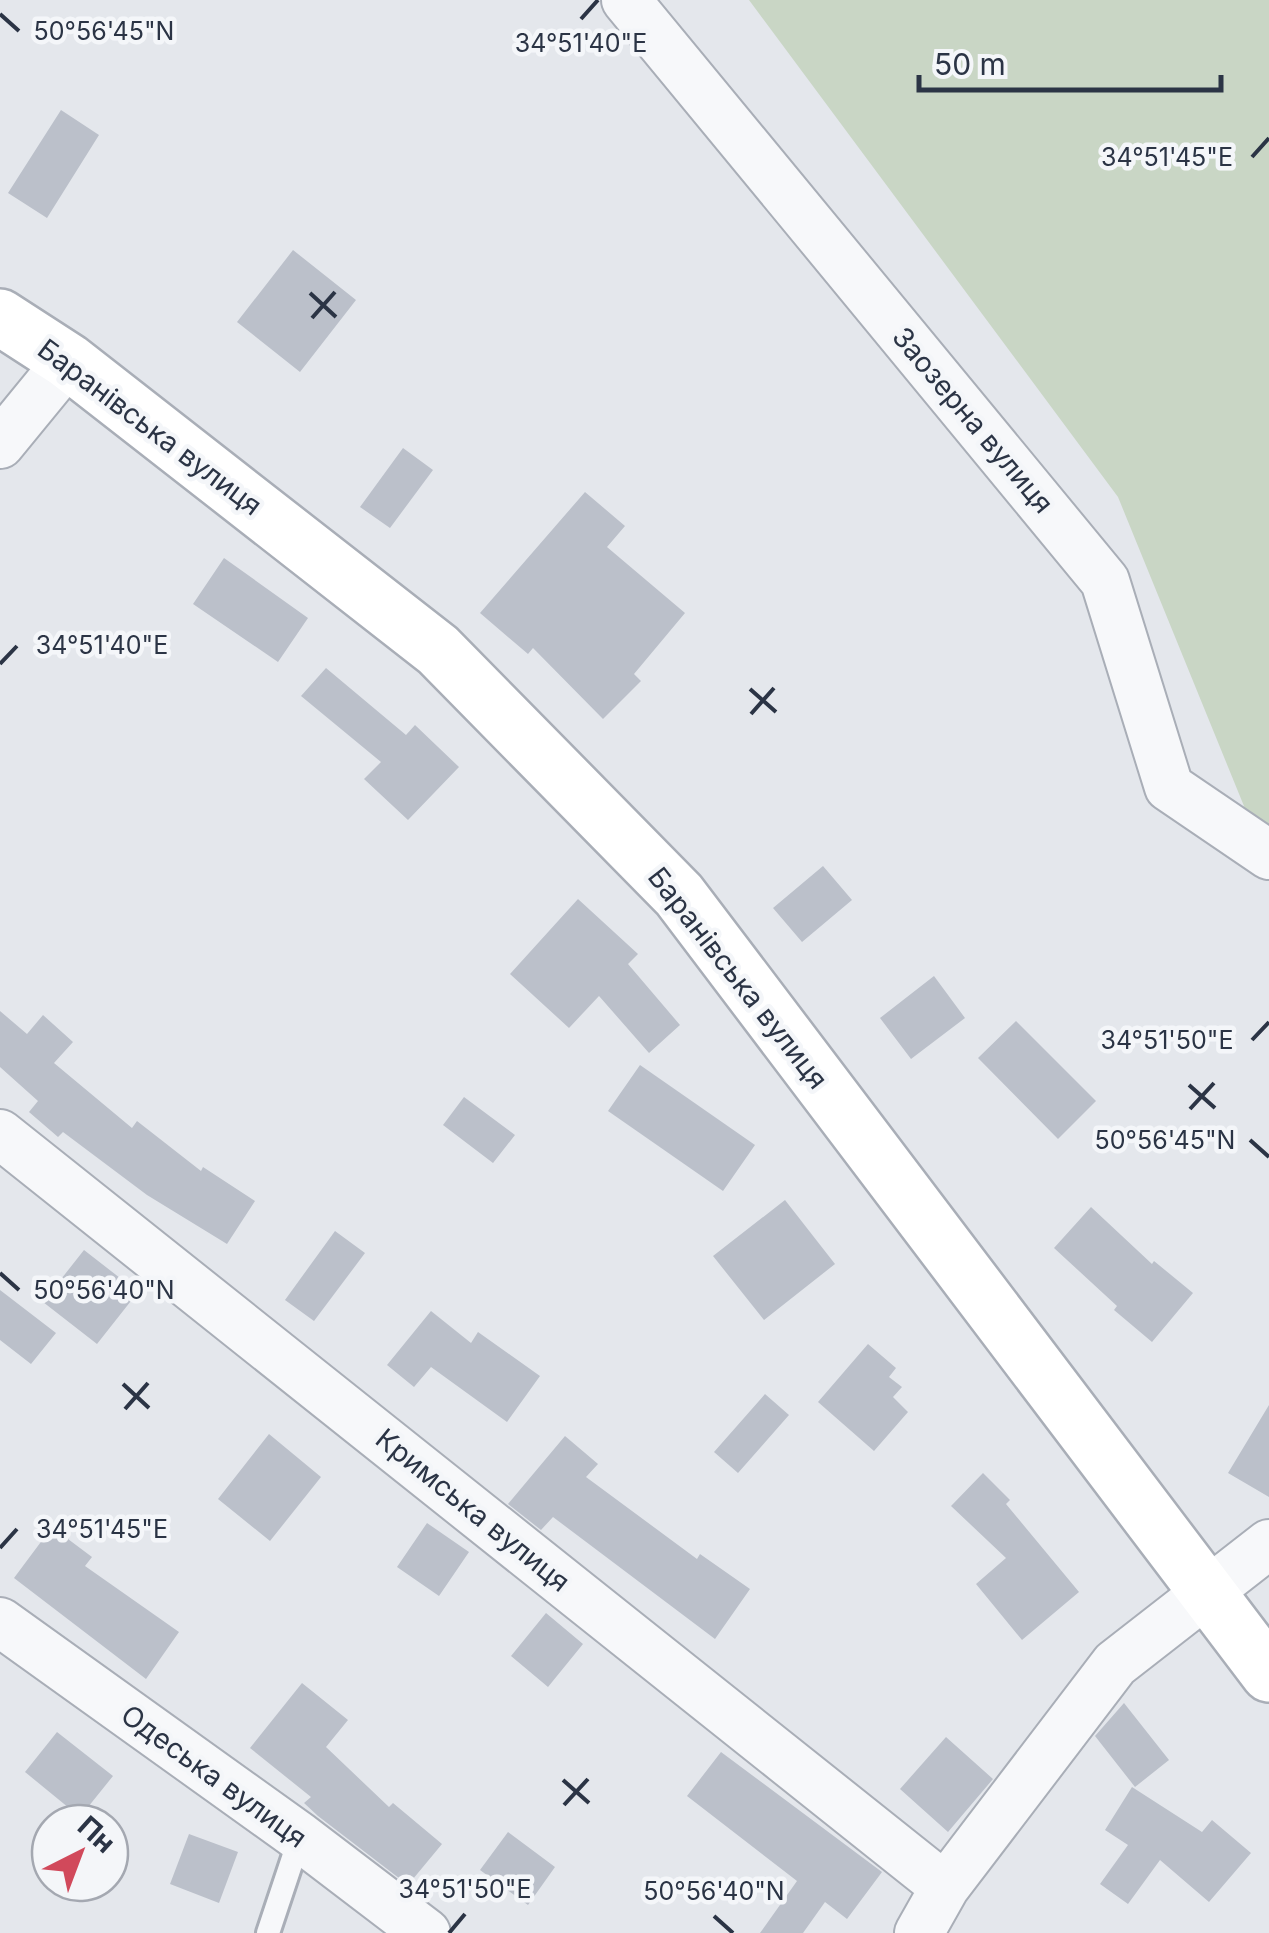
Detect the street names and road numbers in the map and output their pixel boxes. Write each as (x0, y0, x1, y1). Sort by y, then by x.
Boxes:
street label: Заозерна вулиця (885, 320, 1061, 520)
street label: Баранівська вулиця (31, 332, 269, 522)
street label: Баранівська вулиця (641, 860, 835, 1096)
street label: Кримська вулиця (369, 1421, 577, 1599)
street label: Одеська вулиця (115, 1697, 313, 1855)

